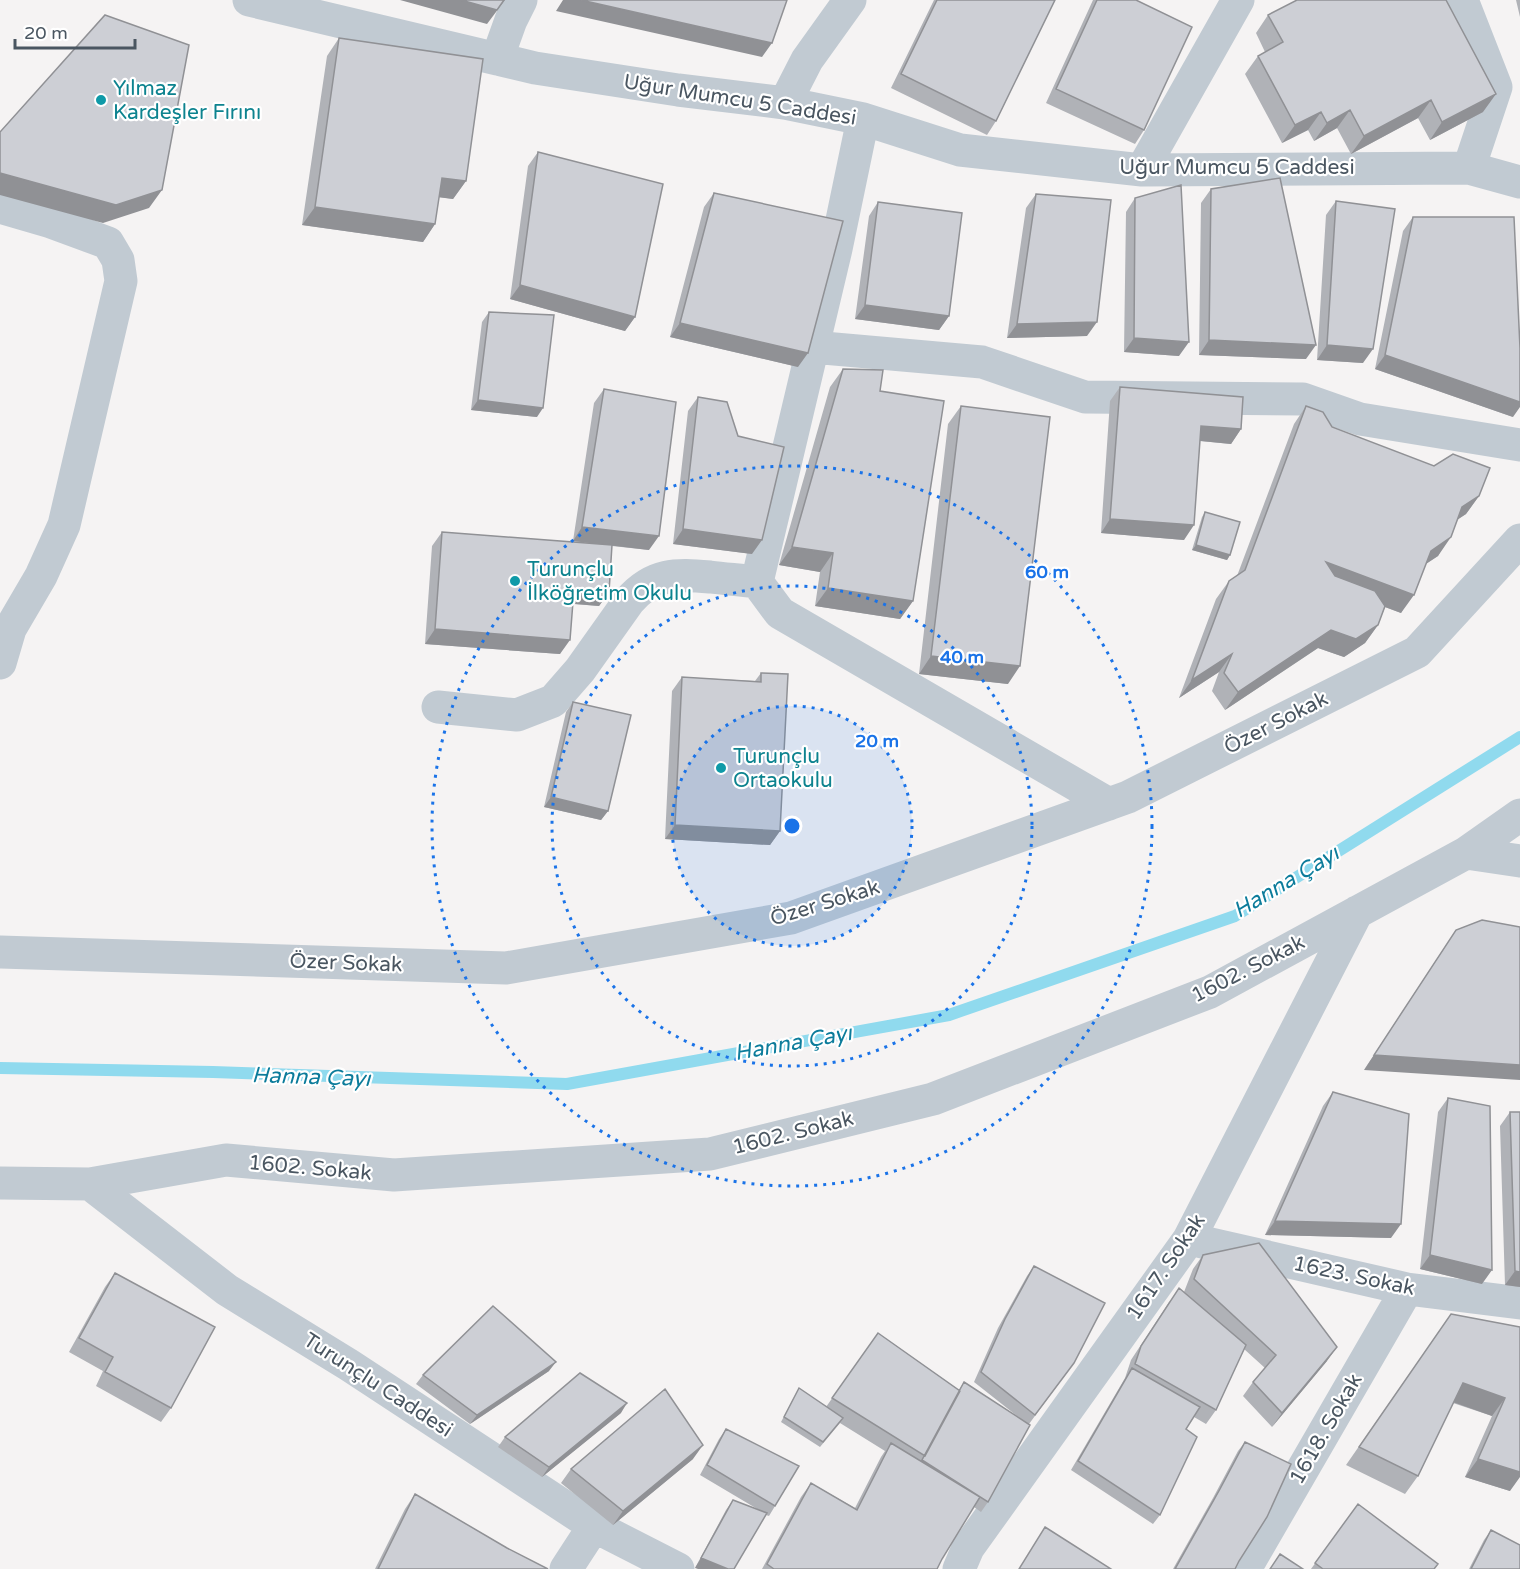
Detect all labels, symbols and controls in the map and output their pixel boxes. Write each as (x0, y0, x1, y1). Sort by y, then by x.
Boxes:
scale bar (15, 12, 135, 50)
text: 20 m (24, 22, 68, 44)
street label: Uğur Mumcu 5 Caddesi (622, 69, 858, 131)
place label: Yılmaz Kardeşler Fırını (113, 76, 261, 125)
marker: Yılmaz Kardeşler Fırını (94, 93, 108, 107)
street label: Uğur Mumcu 5 Caddesi (1119, 155, 1355, 180)
place label: Turunçlu İlköğretim Okulu (527, 557, 692, 606)
text: 60 m (1025, 561, 1069, 583)
marker: Turunçlu İlköğretim Okulu (508, 574, 522, 588)
text: 40 m (940, 646, 984, 668)
street label: Özer Sokak (1220, 686, 1332, 760)
text: 20 m (855, 730, 899, 752)
place label: Turunçlu Ortaokulu (733, 744, 833, 793)
marker: Turunçlu Ortaokulu (714, 761, 728, 775)
centre of rings (782, 816, 802, 836)
water label: Hanna Çayı (1228, 840, 1345, 924)
street label: Özer Sokak (767, 875, 883, 931)
street label: 1602. Sokak (1187, 930, 1309, 1008)
street label: Özer Sokak (289, 949, 403, 977)
water label: Hanna Çayı (732, 1020, 855, 1066)
water label: Hanna Çayı (251, 1062, 372, 1092)
street label: 1602. Sokak (730, 1106, 856, 1160)
street label: 1602. Sokak (247, 1150, 373, 1186)
street label: 1617. Sokak (1121, 1209, 1211, 1325)
street label: 1623. Sokak (1291, 1251, 1417, 1301)
street label: Turunçlu Caddesi (299, 1327, 457, 1443)
street label: 1618. Sokak (1284, 1369, 1368, 1489)

